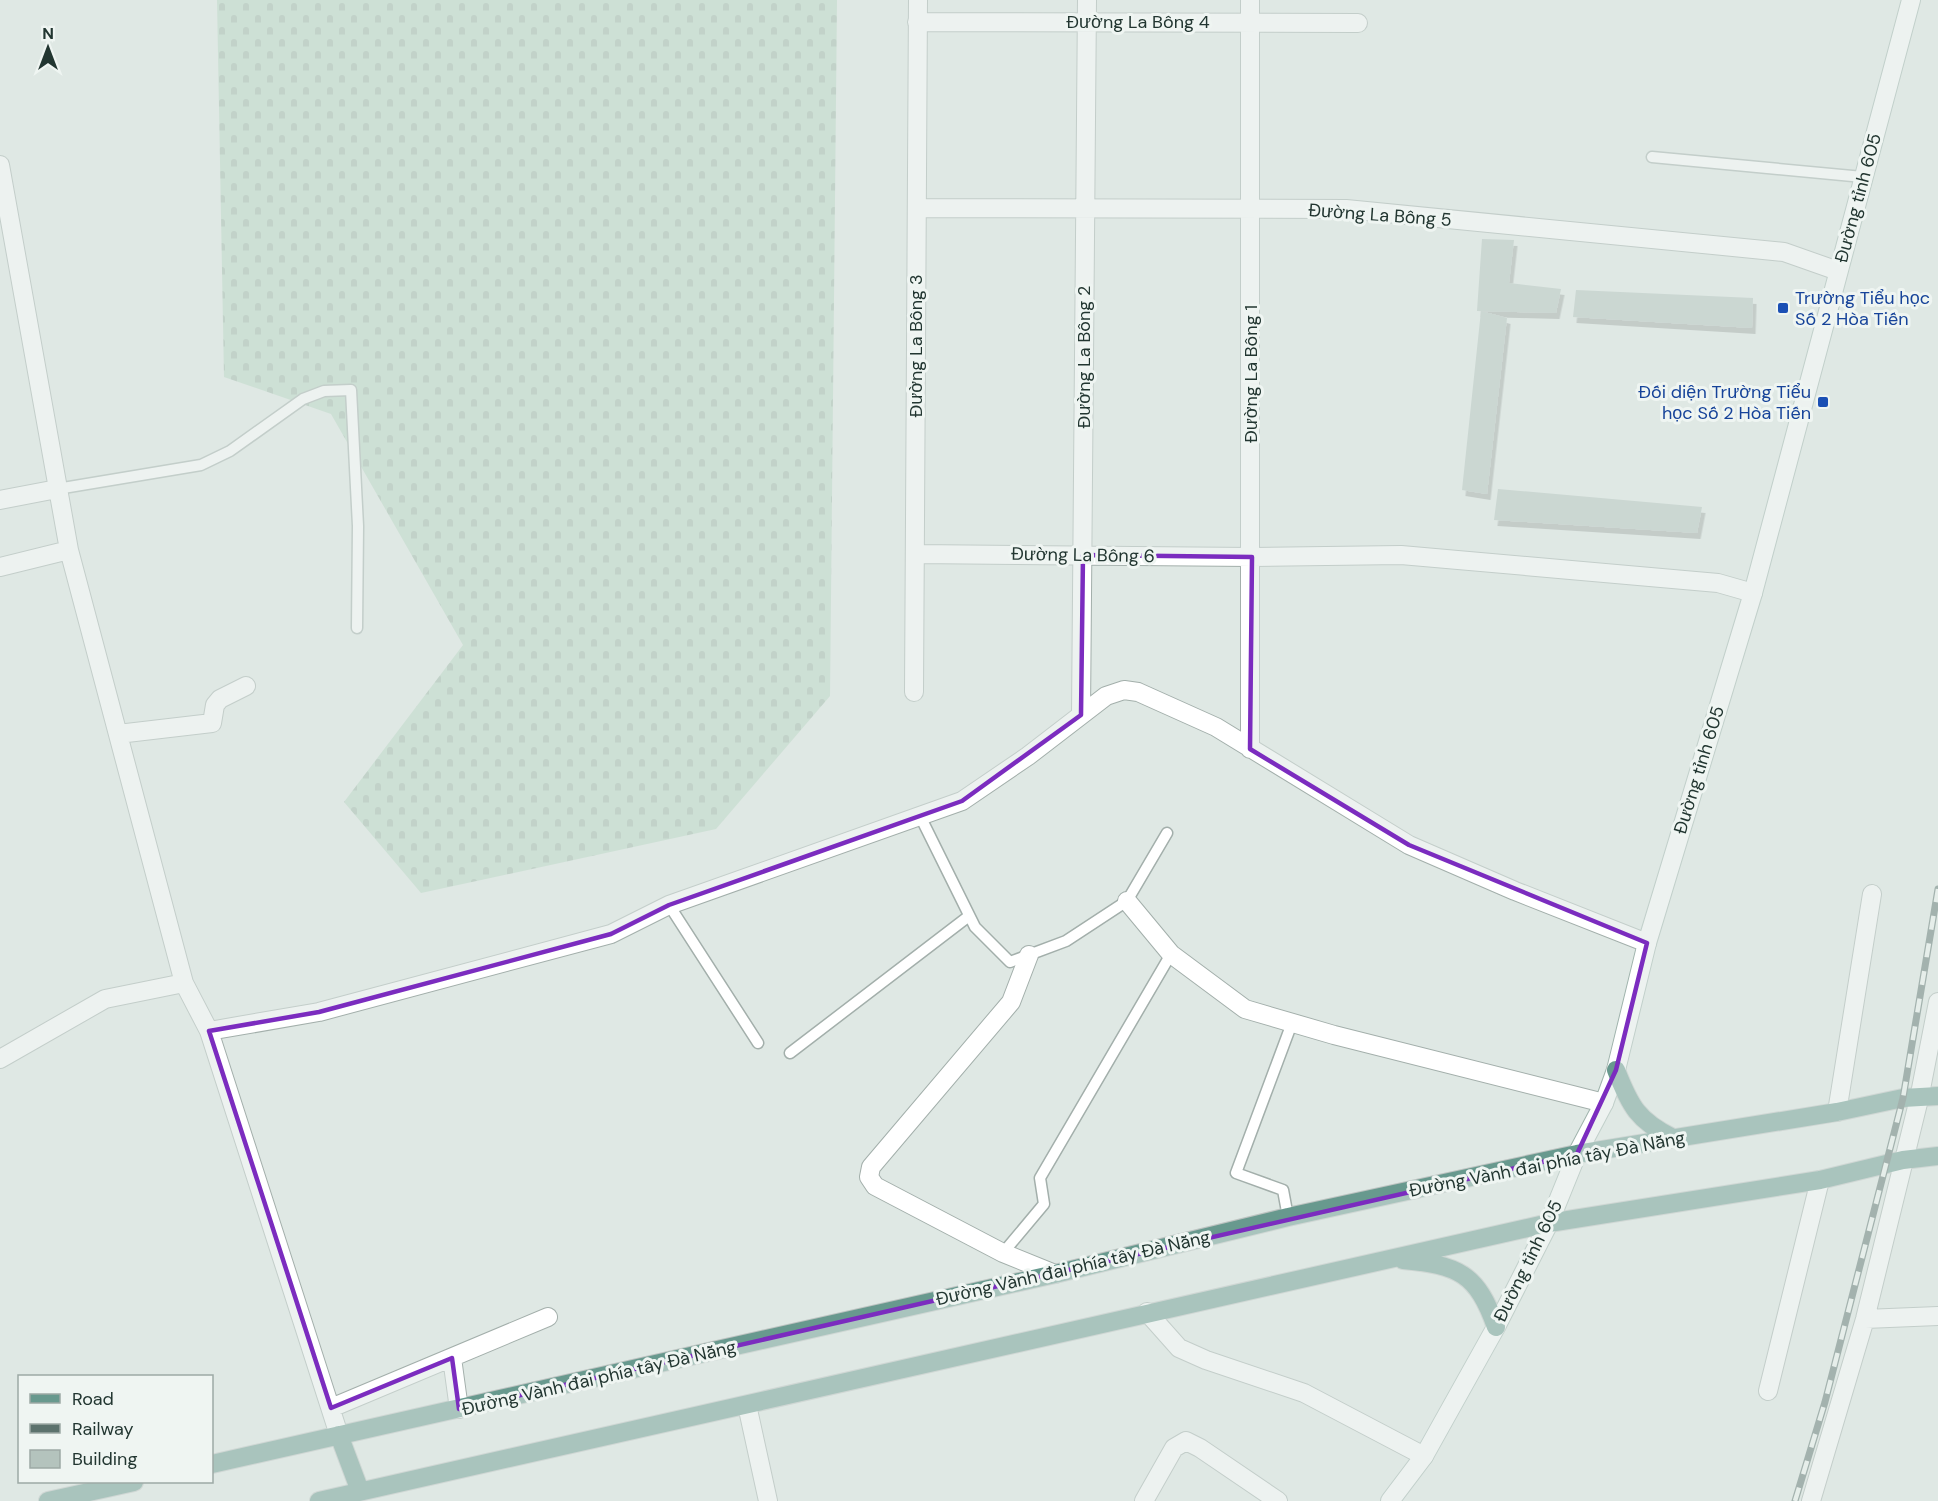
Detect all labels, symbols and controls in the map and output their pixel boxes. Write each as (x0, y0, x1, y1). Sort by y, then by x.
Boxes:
street label: Đường La Bông 4 (1066, 10, 1210, 34)
north arrow (18, 18, 78, 78)
text: N (42, 23, 54, 44)
street label: Đường tỉnh 605 (1829, 131, 1887, 265)
street label: Đường La Bông 5 (1308, 198, 1452, 232)
street label: Đường La Bông 3 (904, 274, 928, 418)
street label: Đường La Bông 2 (1072, 286, 1096, 428)
place label: Trường Tiểu học Số 2 Hòa Tiến (1795, 286, 1930, 331)
marker: Trường Tiểu học Số 2 Hòa Tiến (1776, 301, 1790, 315)
street label: Đường La Bông 1 (1239, 305, 1263, 443)
place label: Đối diện Trường Tiểu học Số 2 Hòa Tiến (1638, 380, 1811, 425)
marker: Đối diện Trường Tiểu học Số 2 Hòa Tiến (1816, 395, 1830, 409)
street label: Đường La Bông 6 (1011, 542, 1155, 568)
street label: Đường tỉnh 605 (1668, 703, 1730, 837)
street label: Đường Vành đai phía tây Đà Nẵng (1407, 1125, 1687, 1203)
street label: Đường tỉnh 605 (1488, 1196, 1568, 1326)
street label: Đường Vành đai phía tây Đà Nẵng (934, 1225, 1212, 1311)
street label: Đường Vành đai phía tây Đà Nẵng (460, 1335, 738, 1421)
legend (18, 1375, 213, 1483)
text: Road (72, 1387, 114, 1411)
text: Railway (72, 1417, 134, 1441)
text: Building (72, 1447, 137, 1471)

